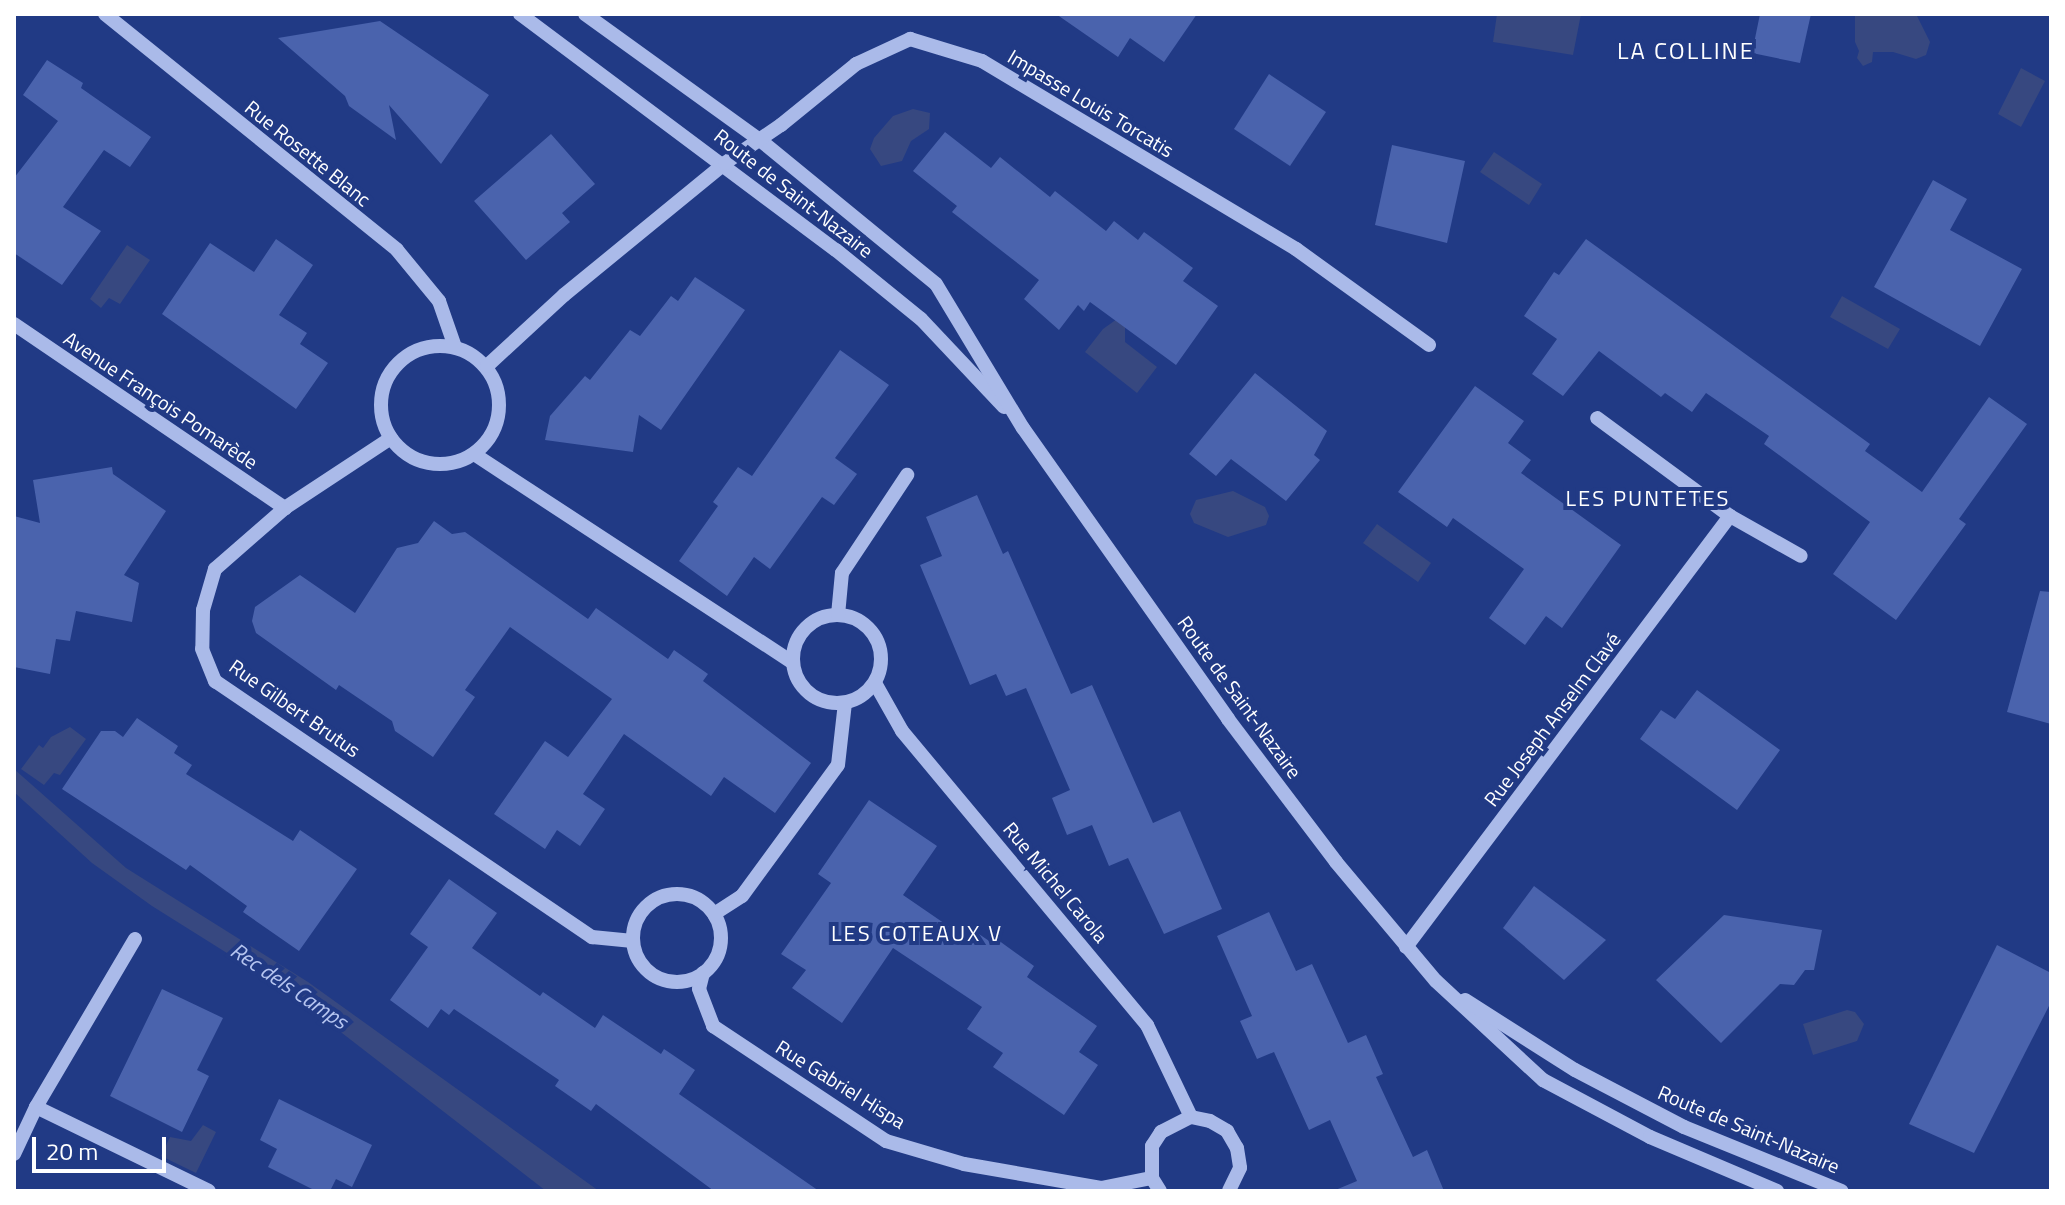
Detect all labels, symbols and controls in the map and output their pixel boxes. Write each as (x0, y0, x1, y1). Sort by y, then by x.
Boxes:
district label: LA COLLINE (1617, 37, 1755, 65)
street label: Impasse Louis Torcatis (1004, 44, 1178, 162)
street label: Rue Rosette Blanc (240, 95, 376, 211)
street label: Route de Saint-Nazaire (710, 124, 878, 262)
street label: Avenue François Pomarède (60, 326, 262, 474)
district label: LES PUNTETES (1566, 486, 1730, 512)
street label: Route de Saint-Nazaire (1173, 611, 1307, 783)
street label: Rue Joseph Anselm Clavé (1479, 627, 1625, 811)
street label: Rue Gilbert Brutus (225, 654, 365, 762)
street label: Rue Michel Carola (999, 817, 1113, 947)
district label: LES COTEAUX V (831, 921, 1003, 947)
water label: Rec dels Camps (225, 937, 353, 1035)
street label: Rue Gabriel Hispa (772, 1035, 910, 1133)
street label: Route de Saint-Nazaire (1655, 1080, 1843, 1178)
scale bar (36, 1121, 170, 1171)
text: 20 m (46, 1133, 98, 1169)

